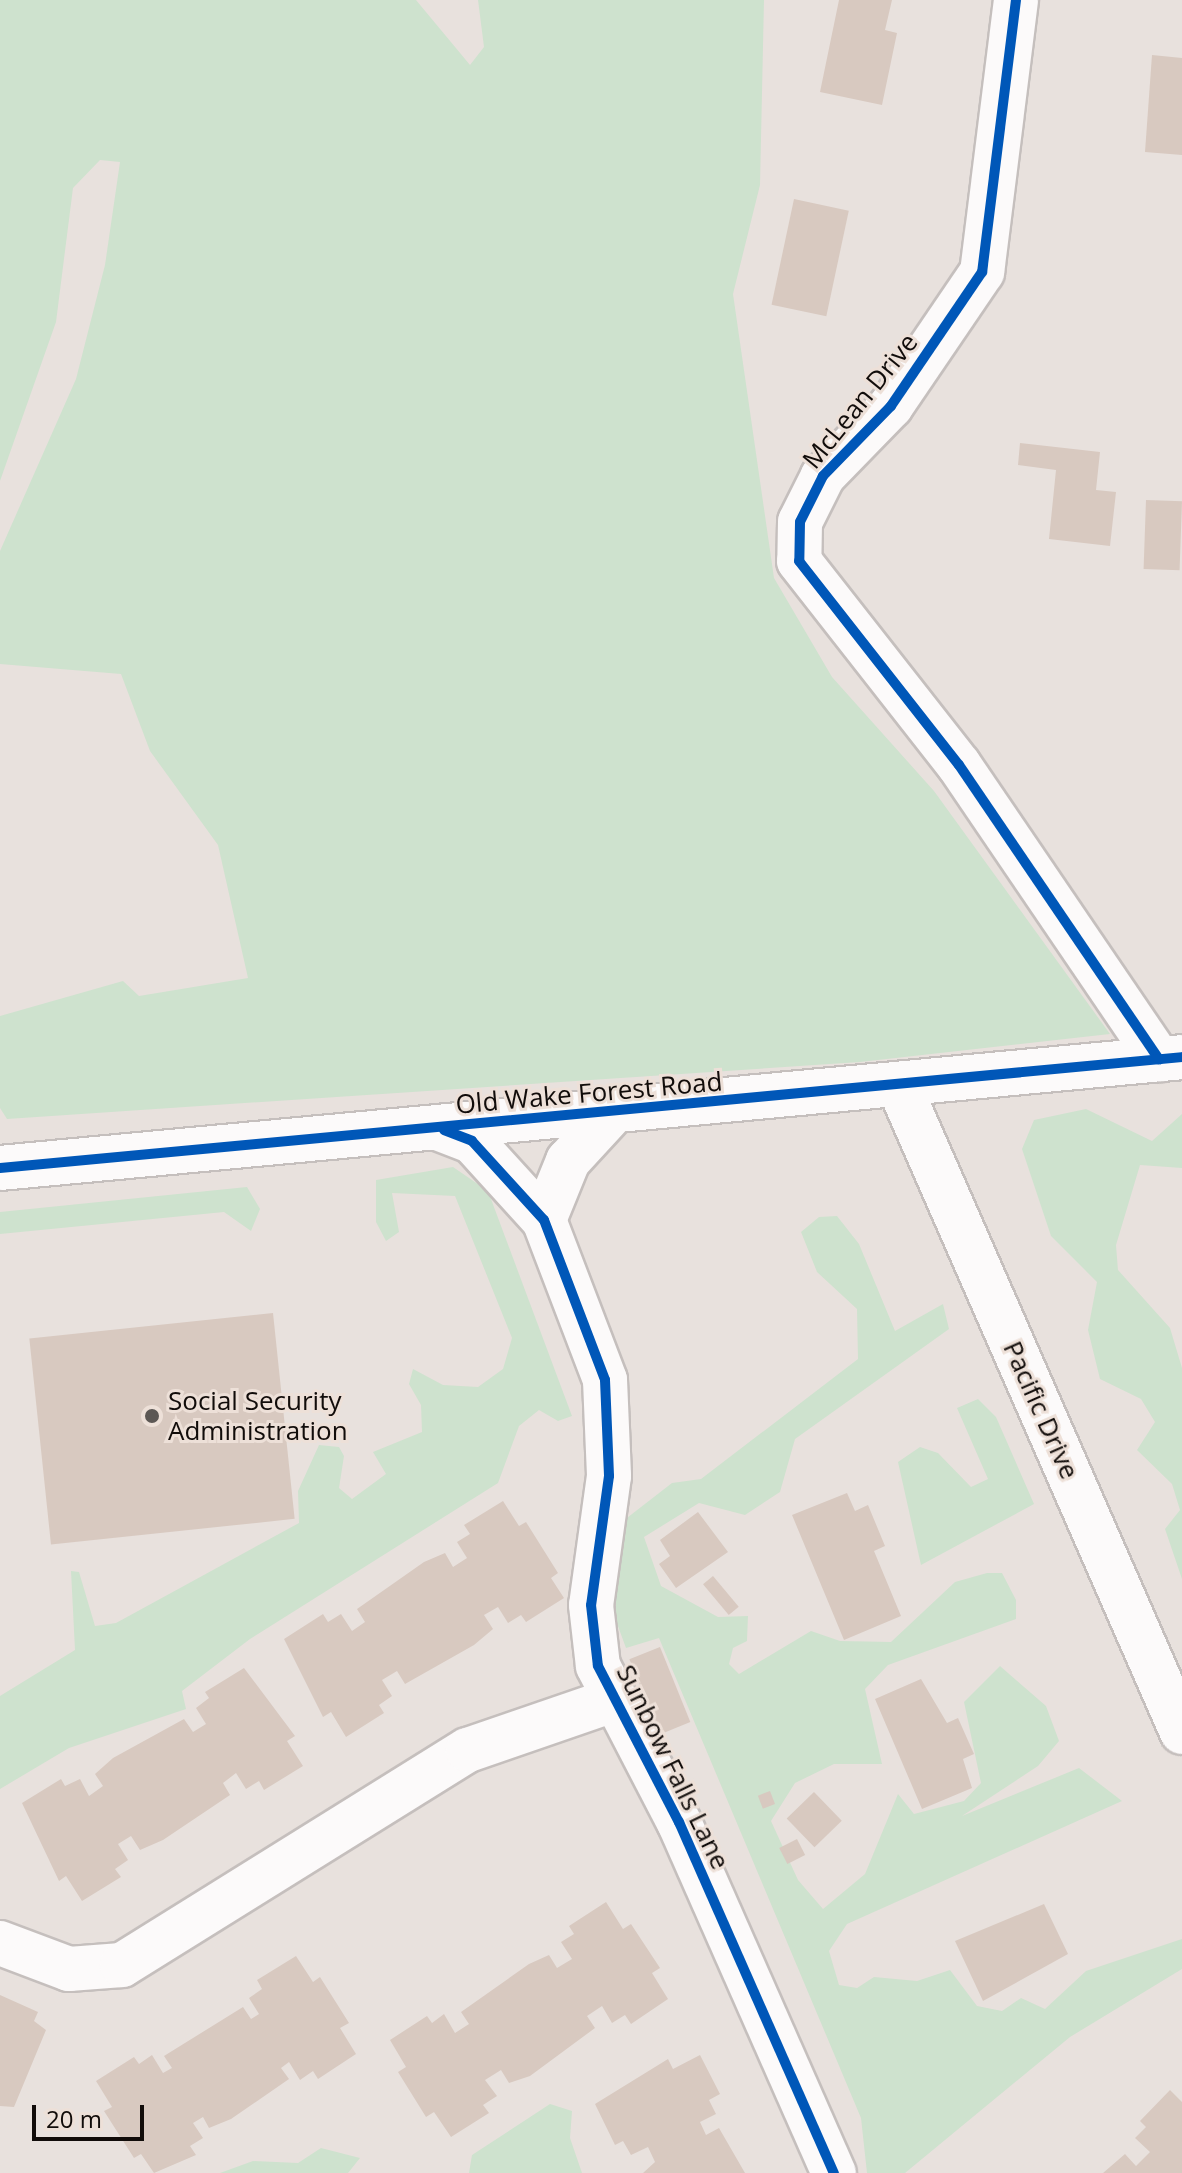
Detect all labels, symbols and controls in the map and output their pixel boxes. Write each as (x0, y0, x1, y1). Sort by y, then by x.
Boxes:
street label: McLean Drive (796, 327, 924, 475)
street label: Old Wake Forest Road (454, 1066, 724, 1120)
street label: Pacific Drive (997, 1336, 1085, 1484)
place label: Social Security Administration (168, 1385, 348, 1446)
marker: Social Security Administration (143, 1407, 161, 1425)
street label: Sunbow Falls Lane (610, 1660, 736, 1874)
scale bar (36, 2089, 148, 2139)
text: 20 m (46, 2102, 102, 2135)

